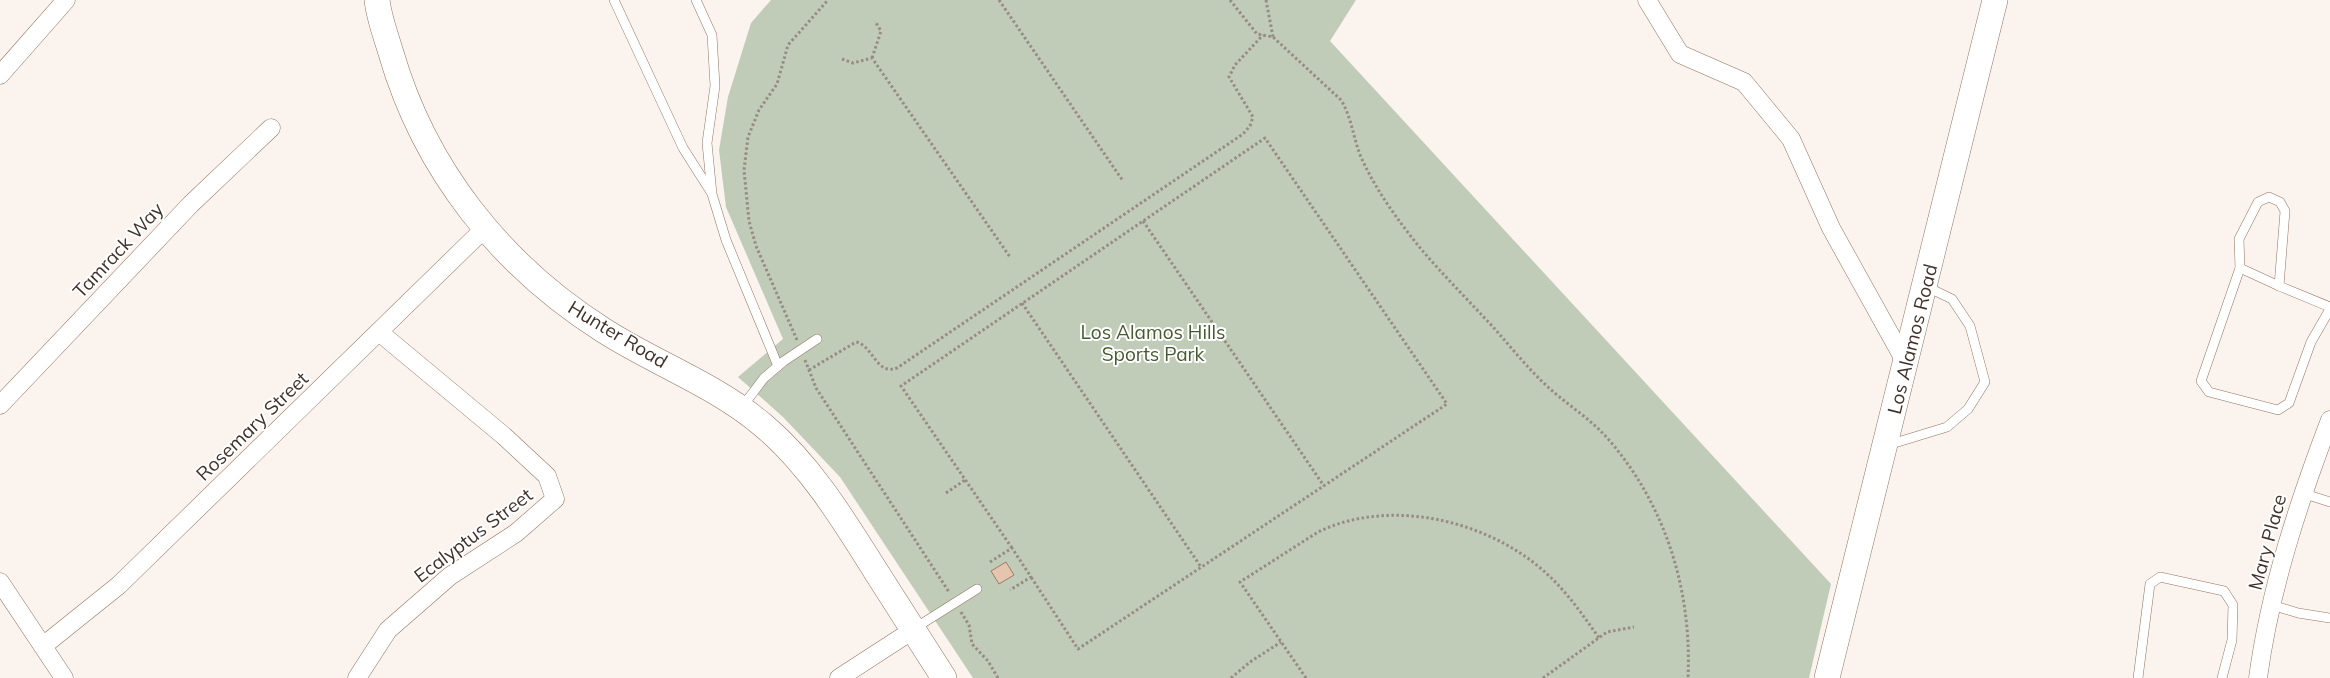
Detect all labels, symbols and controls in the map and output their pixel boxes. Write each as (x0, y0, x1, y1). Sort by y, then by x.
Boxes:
street label: Tamrack Way (68, 197, 168, 303)
street label: Los Alamos Road (1882, 261, 1942, 417)
street label: Hunter Road (564, 295, 672, 373)
park label: Los Alamos Hills Sports Park (1081, 320, 1225, 366)
street label: Rosemary Street (191, 366, 313, 486)
street label: Ecalyptus Street (409, 482, 537, 587)
street label: Mary Place (2243, 492, 2291, 592)

